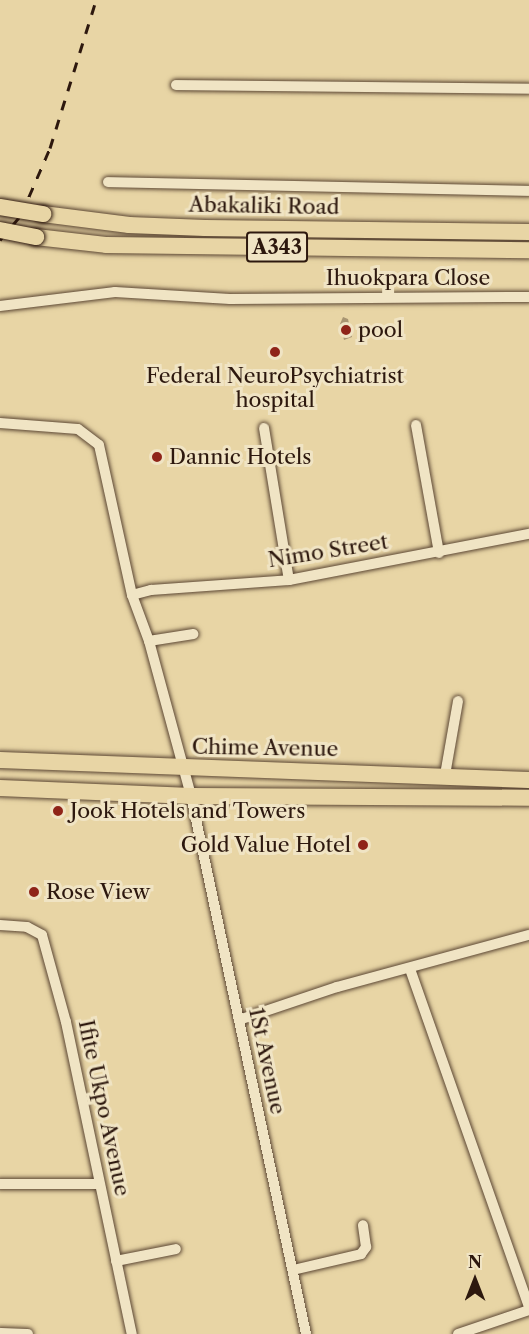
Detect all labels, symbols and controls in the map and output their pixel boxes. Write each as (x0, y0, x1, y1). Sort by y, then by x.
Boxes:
street label: Abakaliki Road (188, 192, 340, 220)
road number: A343 (246, 230, 308, 264)
street label: Ihuokpara Close (326, 265, 490, 291)
place label: pool (358, 317, 403, 343)
marker: pool (339, 323, 353, 337)
marker: Federal NeuroPsychiatrist hospital (266, 343, 284, 361)
place label: Federal NeuroPsychiatrist hospital (146, 363, 404, 413)
place label: Dannic Hotels (169, 444, 311, 470)
marker: Dannic Hotels (150, 450, 164, 464)
street label: Nimo Street (266, 529, 390, 573)
street label: Chime Avenue (191, 734, 339, 762)
place label: Jook Hotels and Towers (70, 798, 306, 824)
marker: Jook Hotels and Towers (51, 804, 65, 818)
place label: Gold Value Hotel (180, 832, 351, 858)
marker: Gold Value Hotel (356, 838, 370, 852)
place label: Rose View (46, 879, 151, 905)
marker: Rose View (27, 885, 41, 899)
street label: 1St Avenue (243, 1005, 291, 1117)
street label: Ifite Ukpo Avenue (73, 1017, 135, 1199)
north arrow (445, 1250, 505, 1310)
text: N (468, 1252, 482, 1272)

